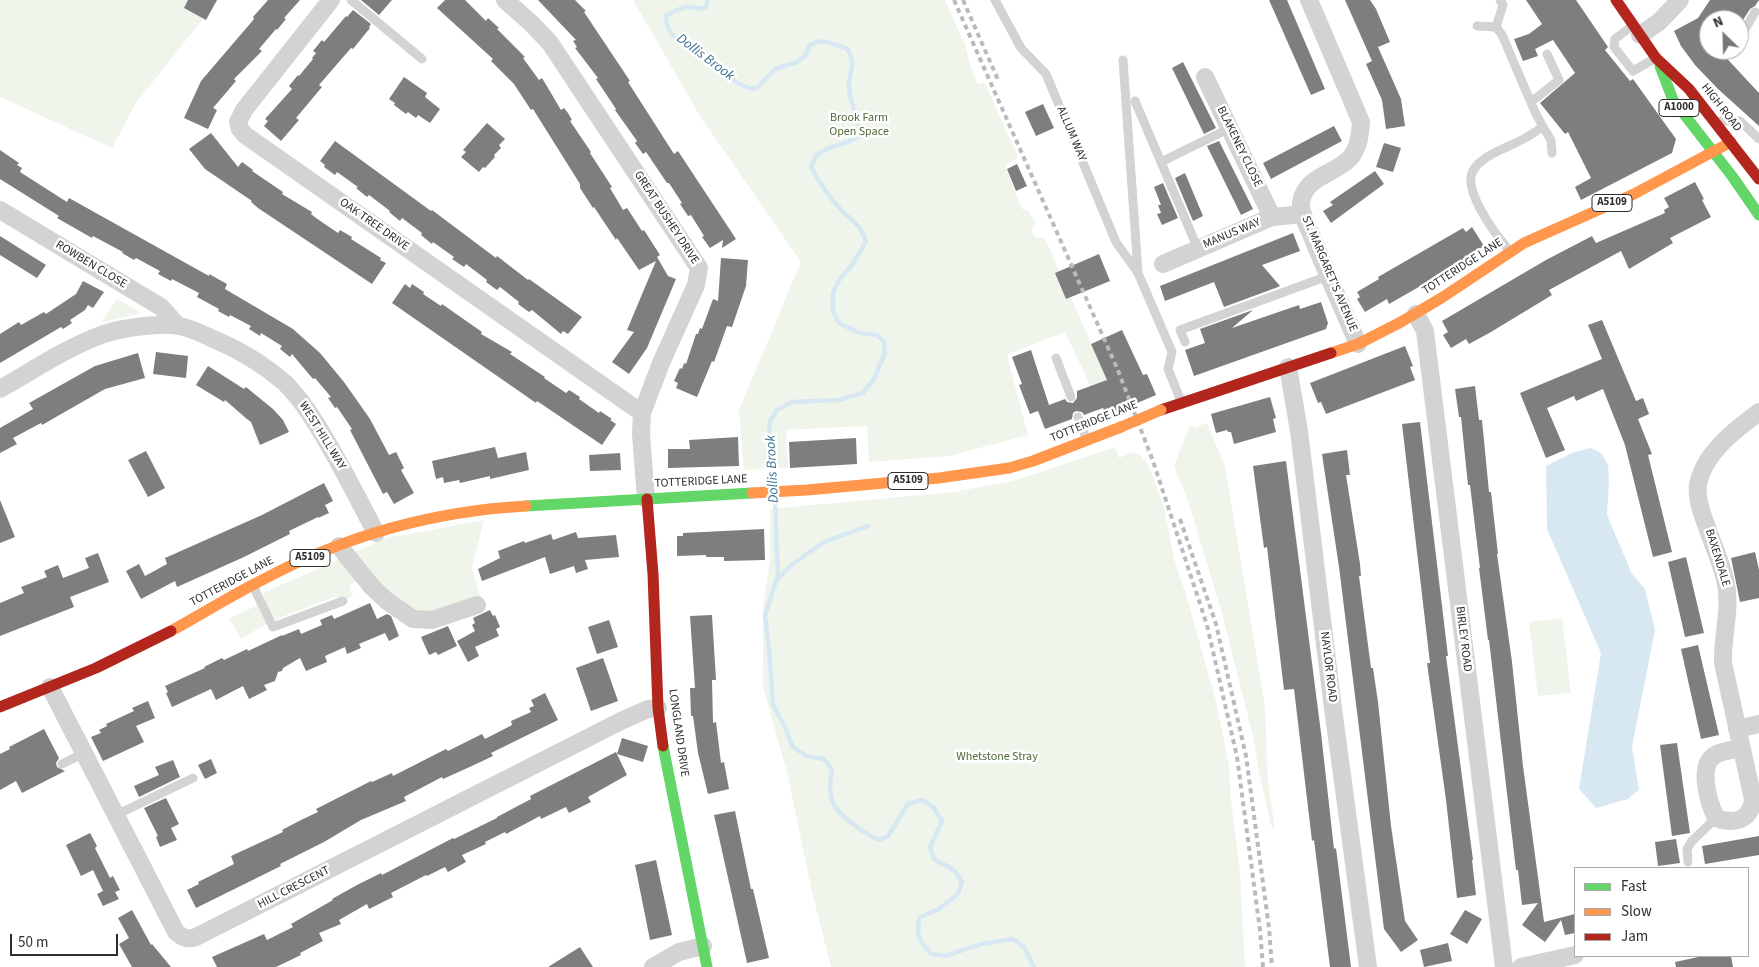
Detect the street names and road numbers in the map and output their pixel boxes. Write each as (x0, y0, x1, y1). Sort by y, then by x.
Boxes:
street label: HIGH ROAD (1698, 81, 1744, 135)
road number: A1000 (1659, 100, 1699, 116)
street label: ALLUM WAY (1053, 104, 1089, 164)
street label: BLAKENEY CLOSE (1213, 104, 1265, 190)
street label: GREAT BUSHEY DRIVE (630, 169, 702, 267)
road number: A5109 (1592, 194, 1632, 212)
street label: OAK TREE DRIVE (336, 196, 412, 254)
street label: ST. MARGARET'S AVENUE (1298, 214, 1360, 334)
street label: MANUS WAY (1201, 215, 1263, 253)
street label: TOTTERIDGE LANE (1420, 236, 1506, 298)
street label: ROWBEN CLOSE (53, 238, 129, 292)
street label: TOTTERIDGE LANE (1048, 398, 1140, 446)
street label: WEST HILL WAY (295, 399, 349, 473)
street label: TOTTERIDGE LANE (654, 472, 748, 492)
road number: A5109 (888, 472, 928, 490)
street label: BAXENDALE (1701, 527, 1733, 589)
road number: A5109 (290, 550, 330, 566)
street label: TOTTERIDGE LANE (188, 554, 276, 610)
street label: BIRLEY ROAD (1452, 605, 1474, 673)
street label: NAYLOR ROAD (1317, 631, 1339, 703)
street label: LONGLAND DRIVE (665, 688, 691, 778)
street label: HILL CRESCENT (256, 864, 332, 912)

